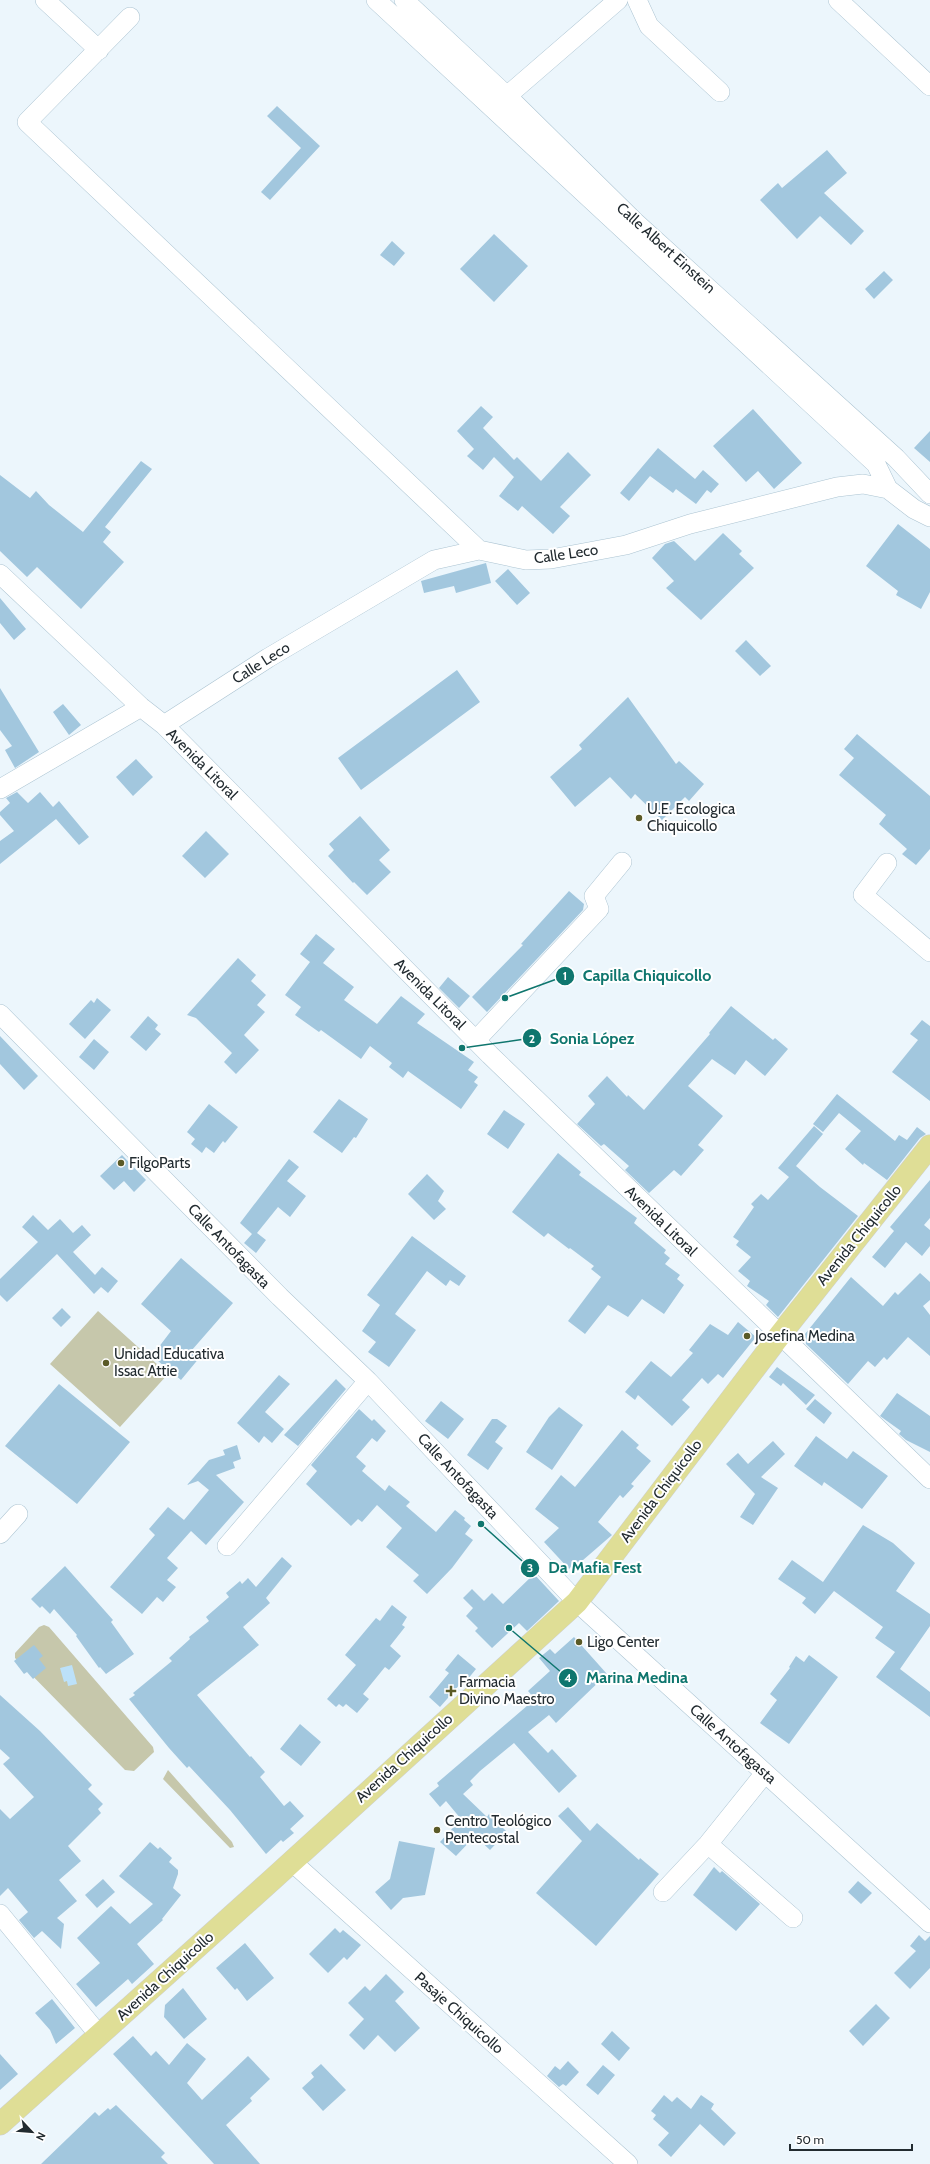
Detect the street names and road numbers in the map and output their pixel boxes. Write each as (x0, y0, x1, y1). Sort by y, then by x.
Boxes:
street label: Calle Albert Einstein (613, 199, 719, 297)
street label: Calle Leco (533, 541, 599, 567)
street label: Calle Leco (229, 638, 293, 688)
street label: Avenida Litoral (163, 725, 242, 804)
street label: Avenida Litoral (391, 955, 470, 1034)
street label: Avenida Chiquicollo (813, 1181, 905, 1289)
street label: Avenida Litoral (621, 1182, 701, 1260)
street label: Calle Antofagasta (184, 1200, 274, 1293)
street label: Calle Antofagasta (414, 1429, 503, 1523)
street label: Avenida Chiquicollo (616, 1436, 706, 1546)
street label: Calle Antofagasta (686, 1700, 781, 1788)
street label: Avenida Chiquicollo (352, 1710, 456, 1806)
street label: Avenida Chiquicollo (113, 1928, 217, 2024)
street label: Pasaje Chiquicollo (411, 1968, 507, 2058)

